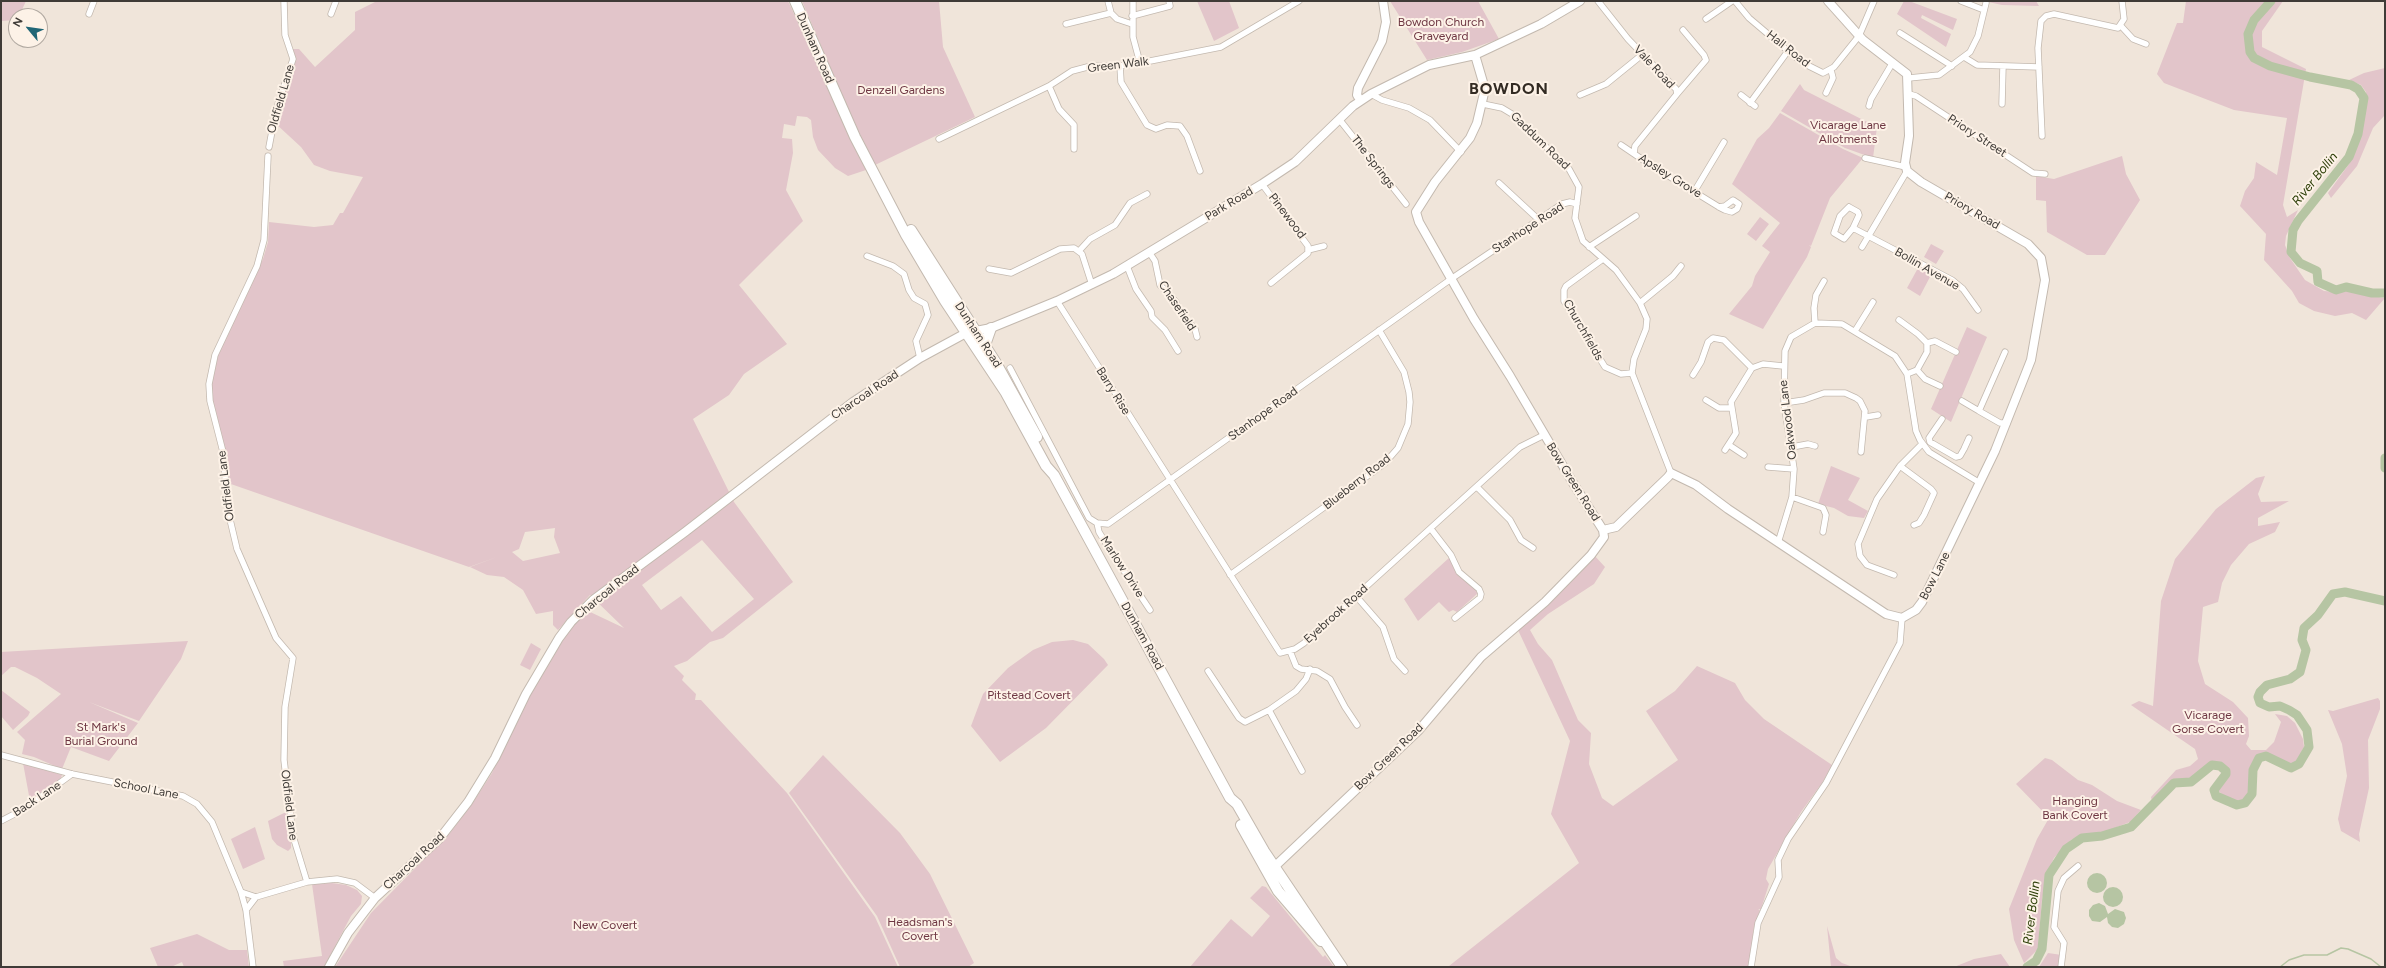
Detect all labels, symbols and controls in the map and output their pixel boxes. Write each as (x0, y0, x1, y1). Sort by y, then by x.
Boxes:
north arrow (8, 8, 48, 48)
street label: Dunham Road (793, 11, 837, 85)
park label: Bowdon Church Graveyard (1398, 15, 1484, 43)
text: N (10, 16, 26, 29)
street label: Hall Road (1763, 28, 1813, 70)
street label: Vale Road (1630, 42, 1678, 92)
street label: Green Walk (1087, 54, 1149, 76)
street label: Oldfield Lane (264, 63, 298, 135)
district label: BOWDON (1469, 79, 1549, 99)
park label: Denzell Gardens (857, 83, 945, 97)
street label: Gaddum Road (1507, 109, 1573, 173)
street label: Priory Street (1945, 112, 2009, 160)
park label: Vicarage Lane Allotments (1810, 118, 1886, 146)
street label: The Springs (1348, 133, 1398, 191)
water label: River Bollin (2289, 149, 2341, 209)
street label: Apsley Grove (1636, 151, 1704, 201)
street label: Park Road (1202, 184, 1256, 224)
street label: Priory Road (1942, 189, 2002, 233)
street label: Pinewood (1265, 190, 1309, 242)
street label: Stanhope Road (1489, 199, 1567, 257)
street label: Bollin Avenue (1892, 245, 1962, 293)
street label: Chasefield (1155, 278, 1199, 334)
street label: Churchfields (1560, 297, 1606, 363)
street label: Dunham Road (951, 300, 1005, 370)
street label: Barry Rise (1093, 365, 1133, 417)
street label: Charcoal Road (829, 367, 901, 423)
street label: Oakwood Lane (1776, 379, 1800, 461)
street label: Stanhope Road (1225, 384, 1301, 444)
street label: Bow Green Road (1543, 440, 1603, 524)
street label: Oldfield Lane (215, 450, 237, 522)
street label: Blueberry Road (1320, 451, 1394, 513)
street label: Marlow Drive (1097, 534, 1147, 600)
street label: Bow Lane (1917, 550, 1953, 602)
street label: Charcoal Road (572, 562, 642, 622)
street label: Eyebrook Road (1301, 581, 1371, 647)
street label: Dunham Road (1117, 600, 1167, 672)
park label: Pitstead Covert (987, 688, 1071, 702)
park label: Vicarage Gorse Covert (2172, 708, 2244, 736)
park label: St Mark's Burial Ground (64, 720, 138, 748)
street label: Bow Green Road (1352, 721, 1426, 793)
street label: Oldfield Lane (278, 769, 300, 841)
street label: School Lane (112, 776, 180, 802)
street label: Back Lane (10, 778, 64, 820)
park label: Hanging Bank Covert (2042, 794, 2108, 822)
street label: Charcoal Road (380, 829, 448, 893)
water label: River Bollin (2020, 880, 2044, 946)
park label: Headsman's Covert (887, 915, 953, 943)
park label: New Covert (573, 918, 637, 932)

